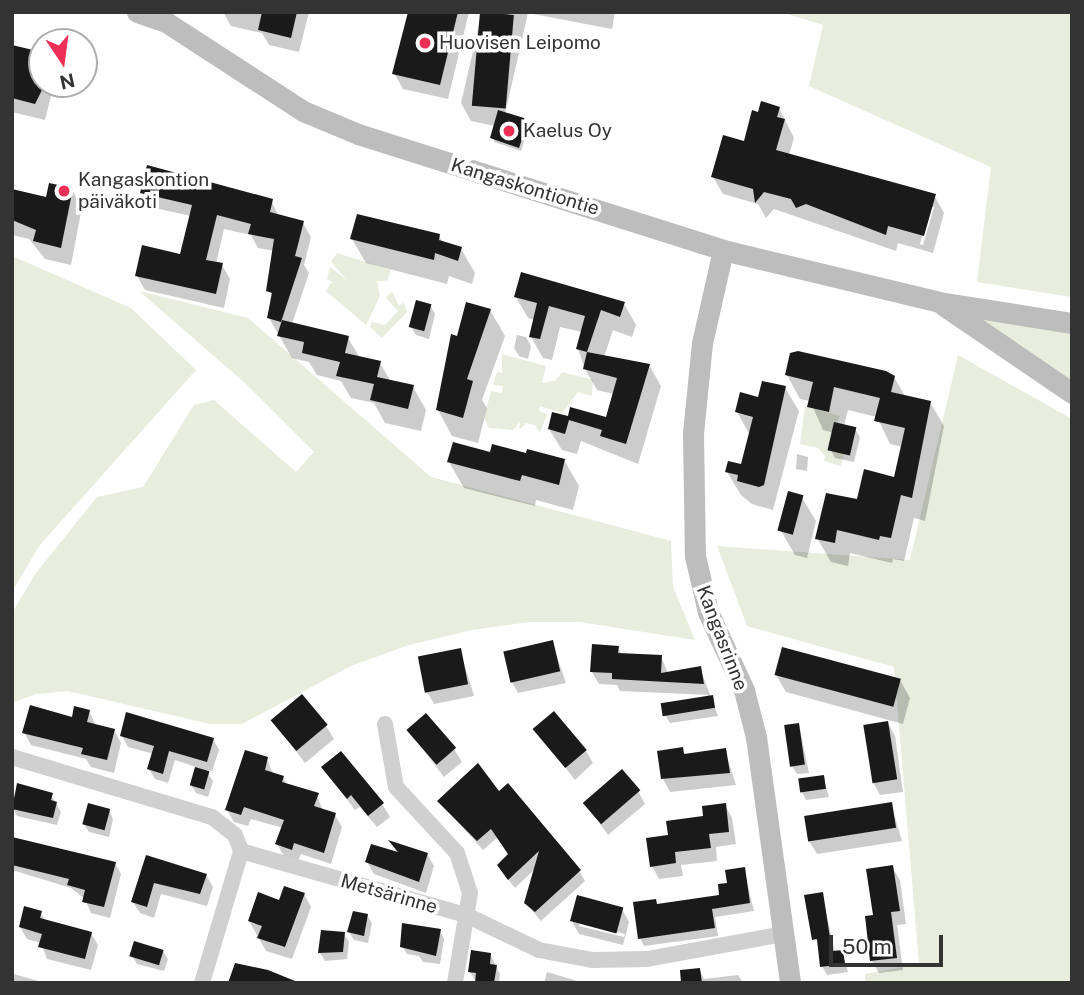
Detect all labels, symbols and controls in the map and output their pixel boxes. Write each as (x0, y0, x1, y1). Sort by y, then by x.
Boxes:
north arrow (28, 28, 98, 98)
place label: Huovisen Leipomo (439, 32, 601, 54)
marker: Huovisen Leipomo (417, 35, 433, 51)
text: N (58, 69, 77, 94)
place label: Kaelus Oy (523, 120, 612, 142)
marker: Kaelus Oy (501, 123, 517, 139)
street label: Kangaskontiontie (448, 154, 602, 220)
place label: Kangaskontion päiväkoti (78, 169, 209, 213)
marker: Kangaskontion päiväkoti (56, 183, 72, 199)
street label: Kangasrinne (692, 582, 752, 694)
street label: Metsärinne (338, 869, 440, 919)
scale bar (832, 922, 946, 966)
text: 50 m (842, 934, 892, 959)

